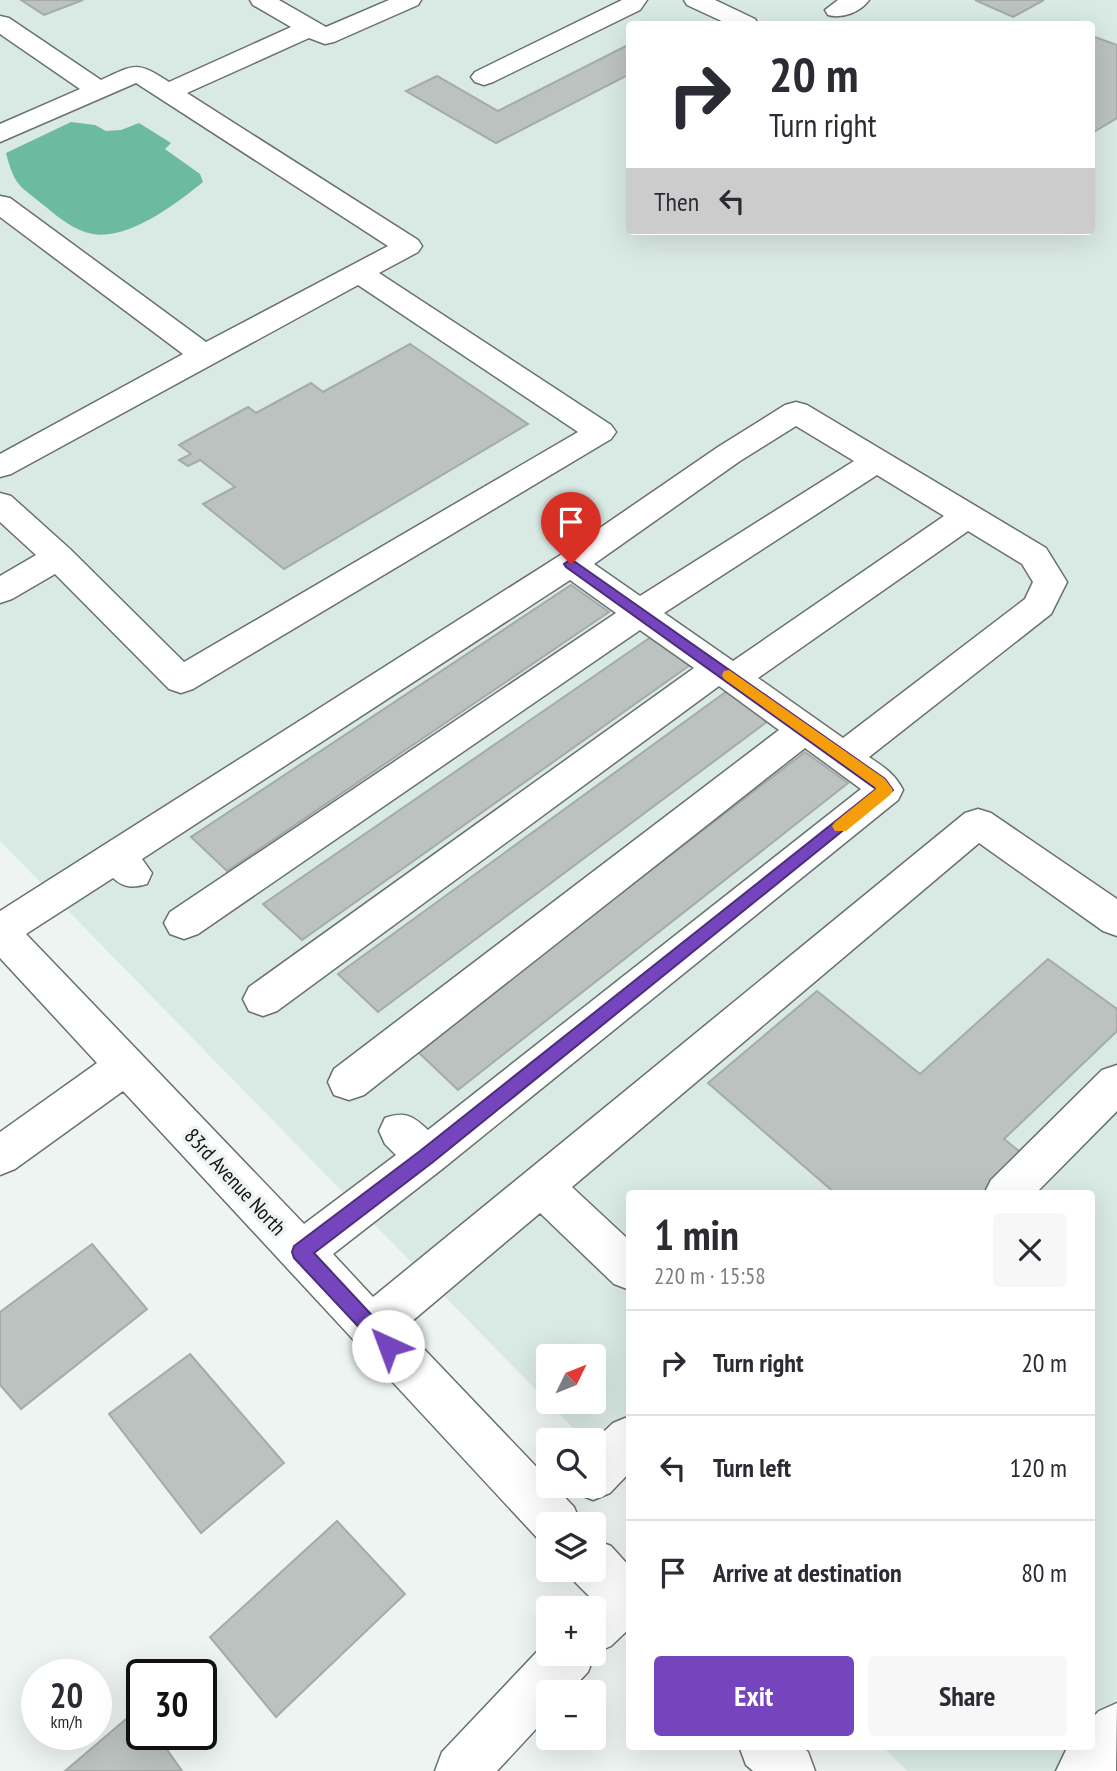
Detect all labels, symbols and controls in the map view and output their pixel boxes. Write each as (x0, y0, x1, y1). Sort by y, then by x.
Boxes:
text: 20 m (769, 42, 858, 106)
icon: right (654, 49, 745, 140)
text: Turn right (769, 104, 877, 146)
icon: left (713, 182, 751, 220)
text: Then (654, 185, 699, 218)
pin (541, 492, 601, 564)
icon: arrive (552, 503, 590, 541)
street label: 83rd Avenue North (179, 1122, 292, 1241)
text: 1 min (654, 1207, 739, 1262)
button: close (993, 1213, 1067, 1287)
text: 220 m · 15:58 (654, 1261, 766, 1290)
position arrow (351, 1309, 425, 1383)
north arrow (536, 1344, 606, 1414)
map controls (536, 1344, 606, 1750)
icon: right (654, 1344, 692, 1382)
text: Turn right (713, 1346, 804, 1379)
text: 20 m (1021, 1346, 1067, 1379)
button: search (536, 1428, 606, 1498)
icon: left (654, 1449, 692, 1487)
text: Turn left (713, 1451, 791, 1484)
text: 120 m (1009, 1451, 1067, 1484)
button: layers (536, 1512, 606, 1582)
icon: arrive (654, 1554, 692, 1592)
text: Arrive at destination (713, 1556, 902, 1589)
text: 80 m (1021, 1556, 1067, 1589)
button: + (536, 1596, 606, 1666)
button: Exit (654, 1656, 854, 1736)
button: Share (868, 1656, 1067, 1736)
speed limit sign: 30 (126, 1659, 217, 1750)
text: 20 (50, 1672, 83, 1718)
button: − (536, 1680, 606, 1750)
text: km/h (51, 1710, 82, 1733)

